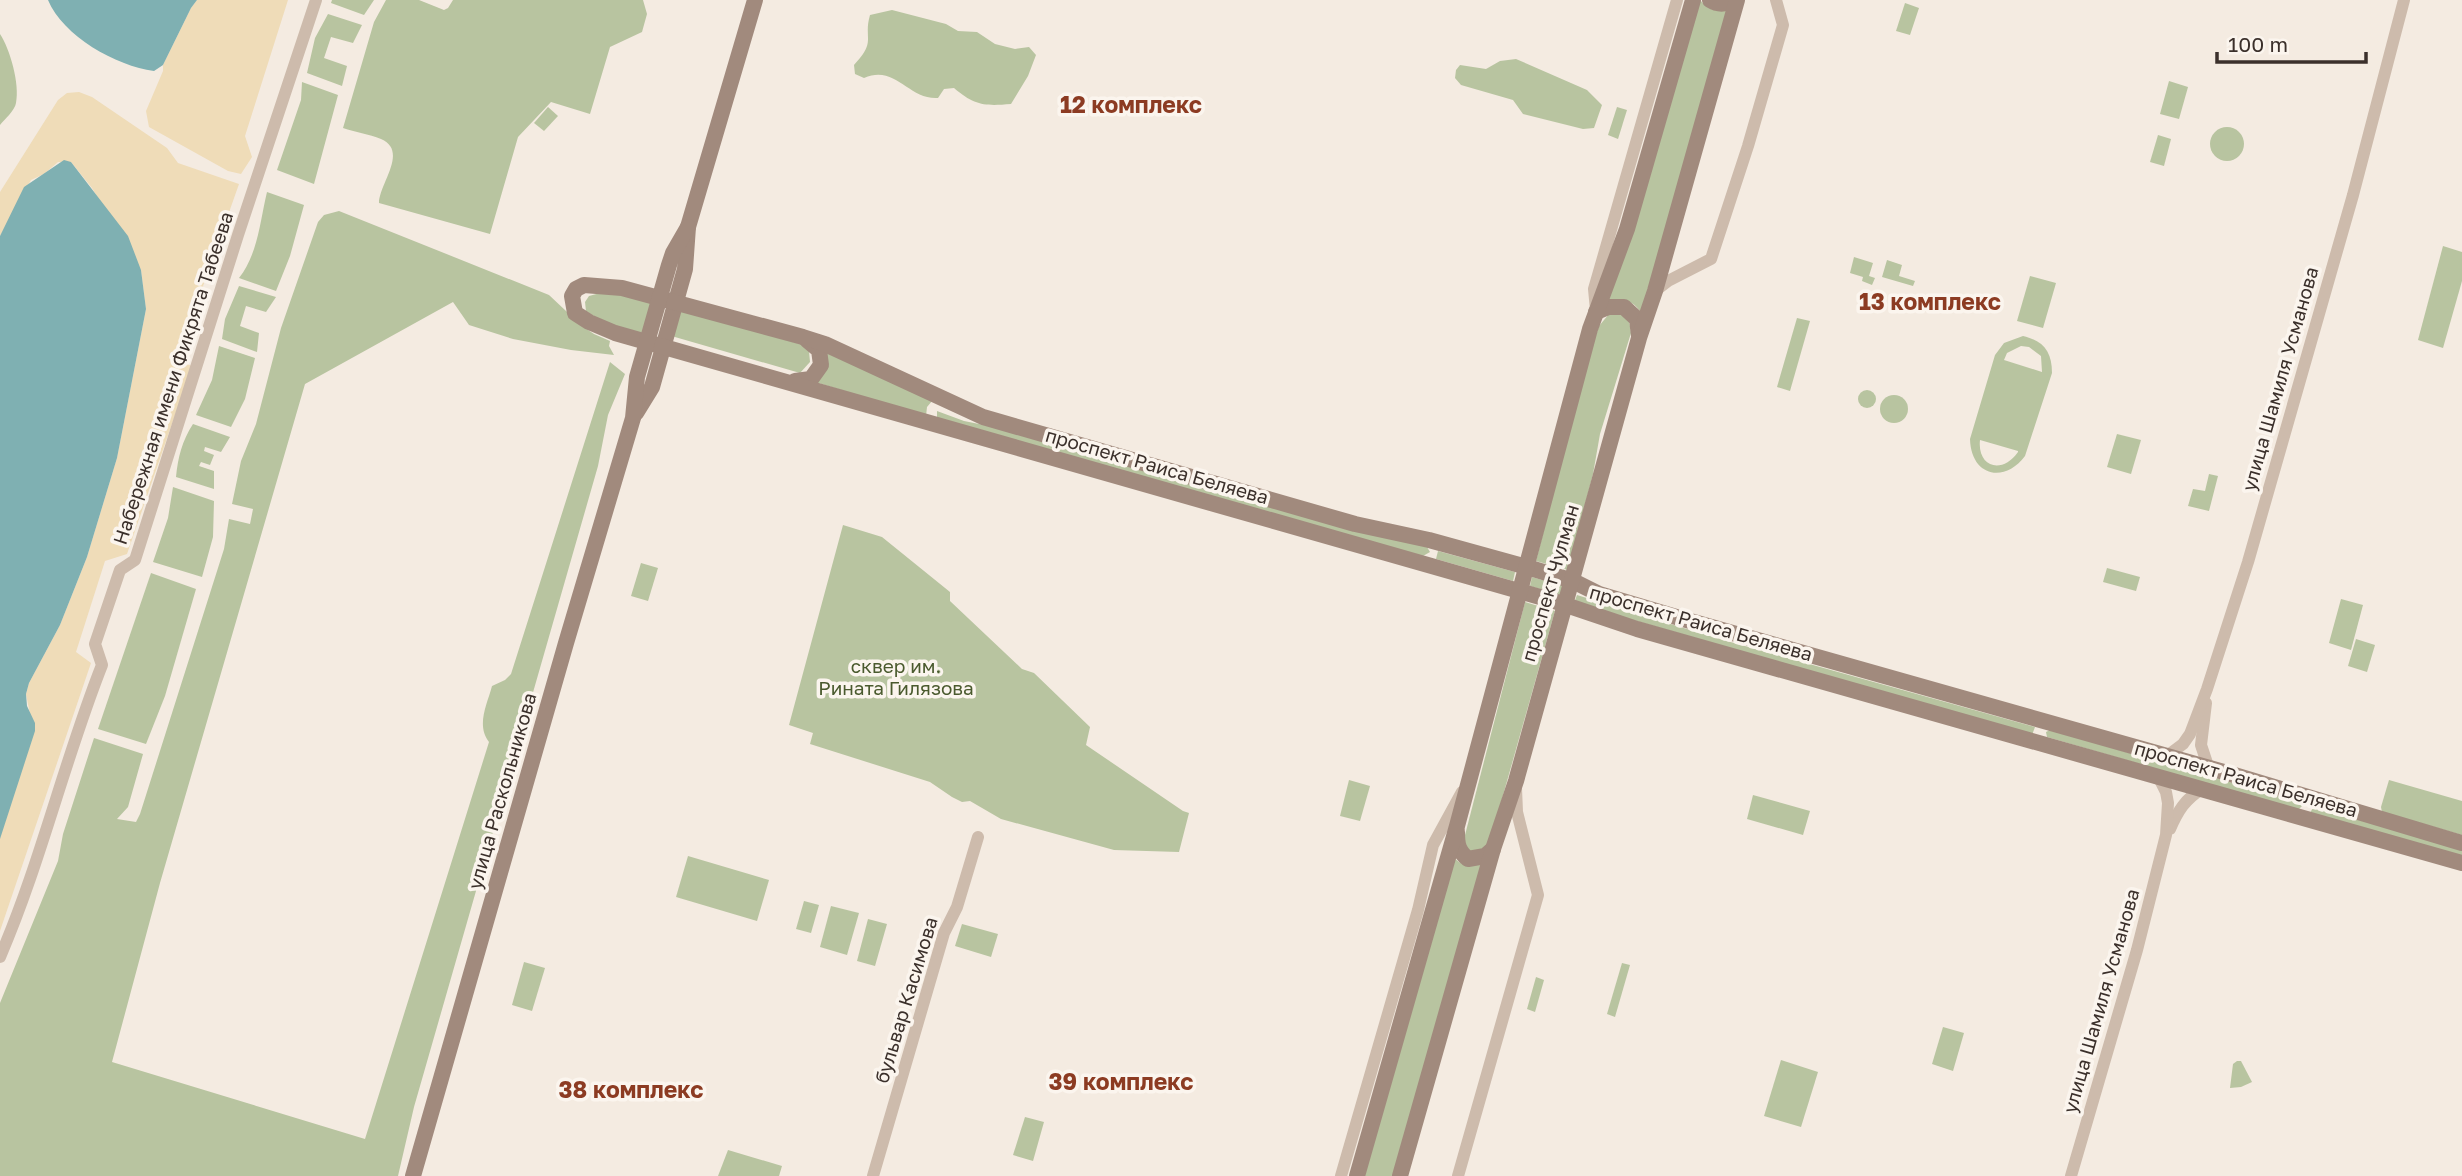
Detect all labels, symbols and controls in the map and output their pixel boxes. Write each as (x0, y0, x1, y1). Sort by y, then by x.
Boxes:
scale bar (2217, 21, 2366, 65)
text: 100 m (2228, 31, 2288, 57)
district label: 12 комплекс (1060, 90, 1202, 118)
street label: Набережная имени Фикрята Табеева (108, 209, 237, 547)
street label: улица Шамиля Усманова (2236, 264, 2323, 494)
district label: 13 комплекс (1859, 287, 2001, 315)
street label: проспект Раиса Беляева (1043, 423, 1271, 508)
street label: проспект Чулман (1516, 502, 1583, 664)
street label: проспект Раиса Беляева (1587, 580, 1815, 665)
park label: сквер им. Рината Гилязова (818, 654, 974, 699)
street label: улица Раскольникова (462, 690, 541, 892)
street label: проспект Раиса Беляева (2132, 736, 2360, 821)
street label: улица Шамиля Усманова (2057, 886, 2144, 1116)
street label: бульвар Касимова (869, 914, 942, 1086)
district label: 39 комплекс (1049, 1067, 1193, 1095)
district label: 38 комплекс (559, 1075, 703, 1103)

